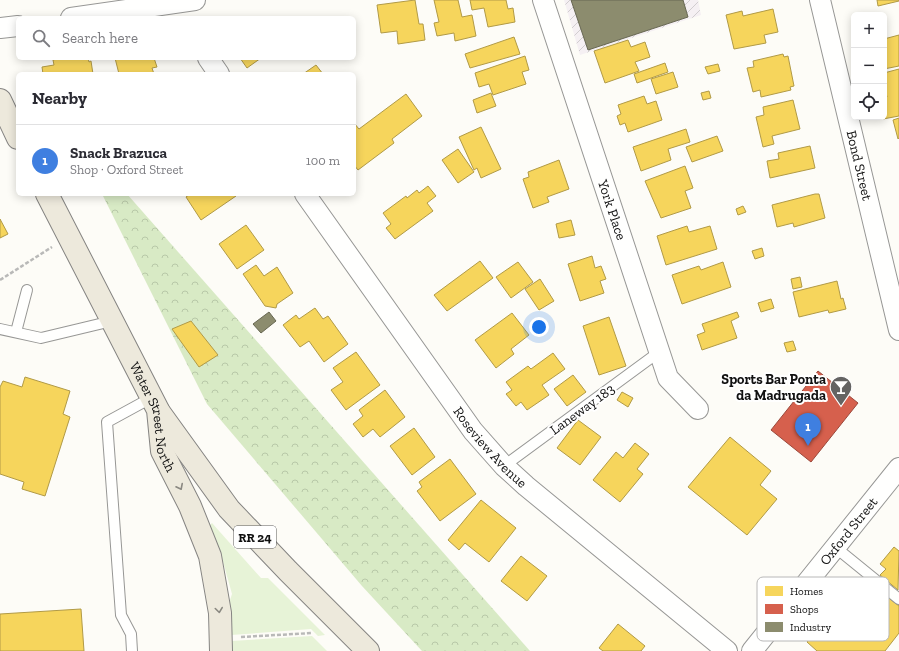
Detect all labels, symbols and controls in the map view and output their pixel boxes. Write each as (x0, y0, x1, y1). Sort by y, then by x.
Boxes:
map controls (851, 12, 887, 120)
button: + (851, 12, 887, 48)
search box (16, 16, 356, 60)
icon: search (30, 27, 52, 49)
text: Search here (62, 29, 138, 47)
button: − (851, 48, 887, 84)
button: locate (851, 84, 887, 120)
text: Nearby (32, 88, 87, 108)
street label: Bond Street (843, 129, 876, 203)
text: Snack Brazuca (70, 144, 167, 162)
text: 1 (42, 153, 48, 168)
text: 100 m (306, 153, 340, 168)
text: Shop · Oxford Street (70, 162, 183, 177)
street label: York Place (594, 177, 630, 243)
your location (529, 317, 549, 337)
street label: Water Street North (126, 359, 179, 475)
place label: Sports Bar Ponta da Madrugada (721, 371, 826, 404)
bar icon: Sports Bar Ponta da Madrugada (828, 374, 854, 407)
street label: Laneway 183 (547, 380, 618, 439)
street label: Roseview Avenue (449, 403, 531, 492)
pin: 1 (795, 413, 821, 446)
one-way arrow (176, 483, 183, 490)
street label: Oxford Street (816, 493, 882, 569)
road number: RR 24 (234, 526, 276, 548)
legend (757, 577, 889, 641)
text: Homes (790, 585, 823, 598)
text: Shops (790, 603, 819, 616)
one-way arrow (214, 607, 223, 613)
text: Industry (790, 621, 832, 634)

